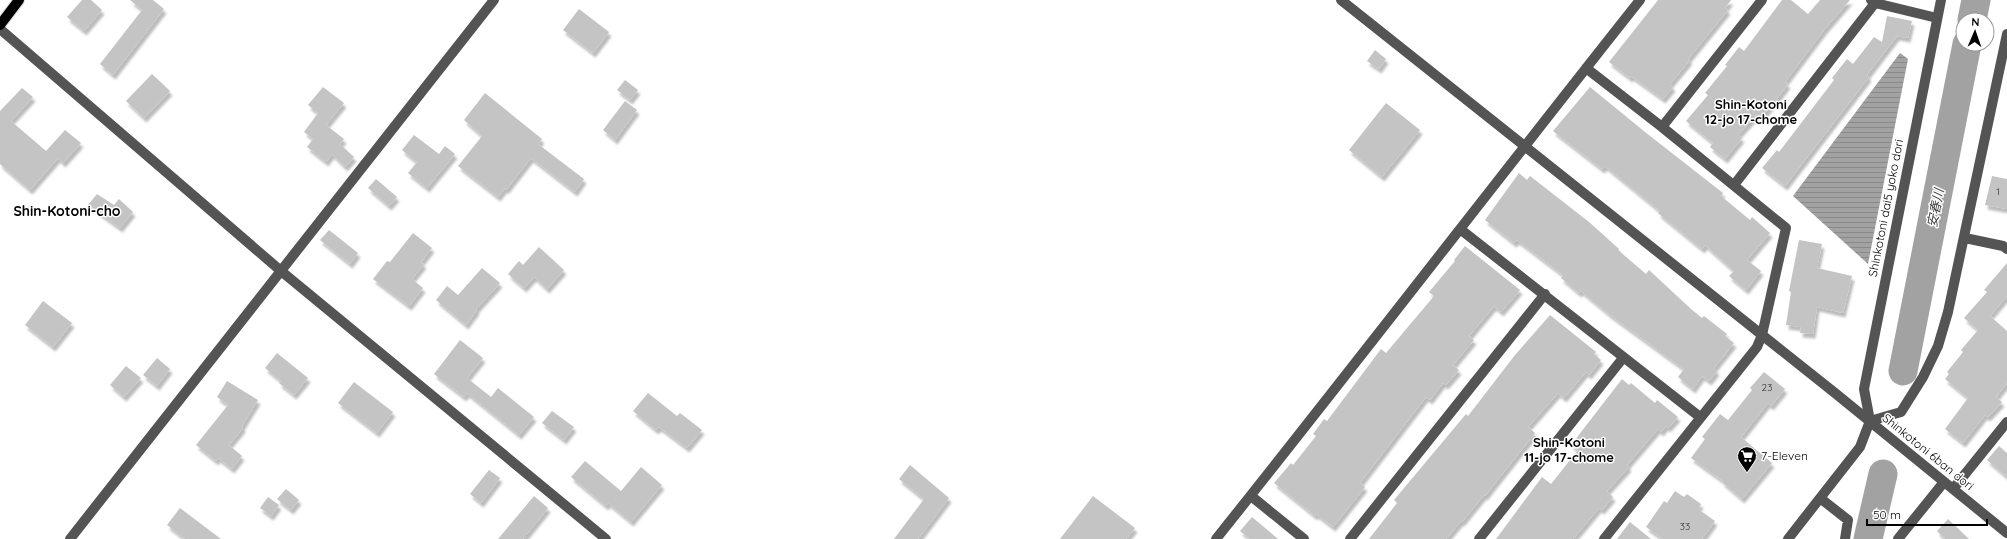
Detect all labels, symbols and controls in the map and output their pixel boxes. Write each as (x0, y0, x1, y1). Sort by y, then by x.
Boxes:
north arrow (1955, 12, 1995, 52)
text: N (1971, 15, 1980, 29)
district label: Shin-Kotoni 12-jo 17-chome (1705, 96, 1798, 127)
street label: Shinkotoni dai5 yoko dori (1865, 138, 1906, 278)
water label: 安春川 (1923, 185, 1947, 229)
house number: 1 (1996, 185, 2000, 198)
district label: Shin-Kotoni-cho (13, 202, 121, 220)
house number: 23 (1762, 381, 1772, 394)
street label: Shinkotoni 6ban dori (1880, 410, 1977, 493)
district label: Shin-Kotoni 11-jo 17-chome (1524, 434, 1614, 465)
supermarket icon: 7-Eleven (1736, 445, 1758, 473)
place label: 7-Eleven (1761, 448, 1808, 463)
scale bar (1867, 501, 1987, 527)
text: 50 m (1873, 507, 1901, 522)
house number: 33 (1680, 520, 1690, 533)

